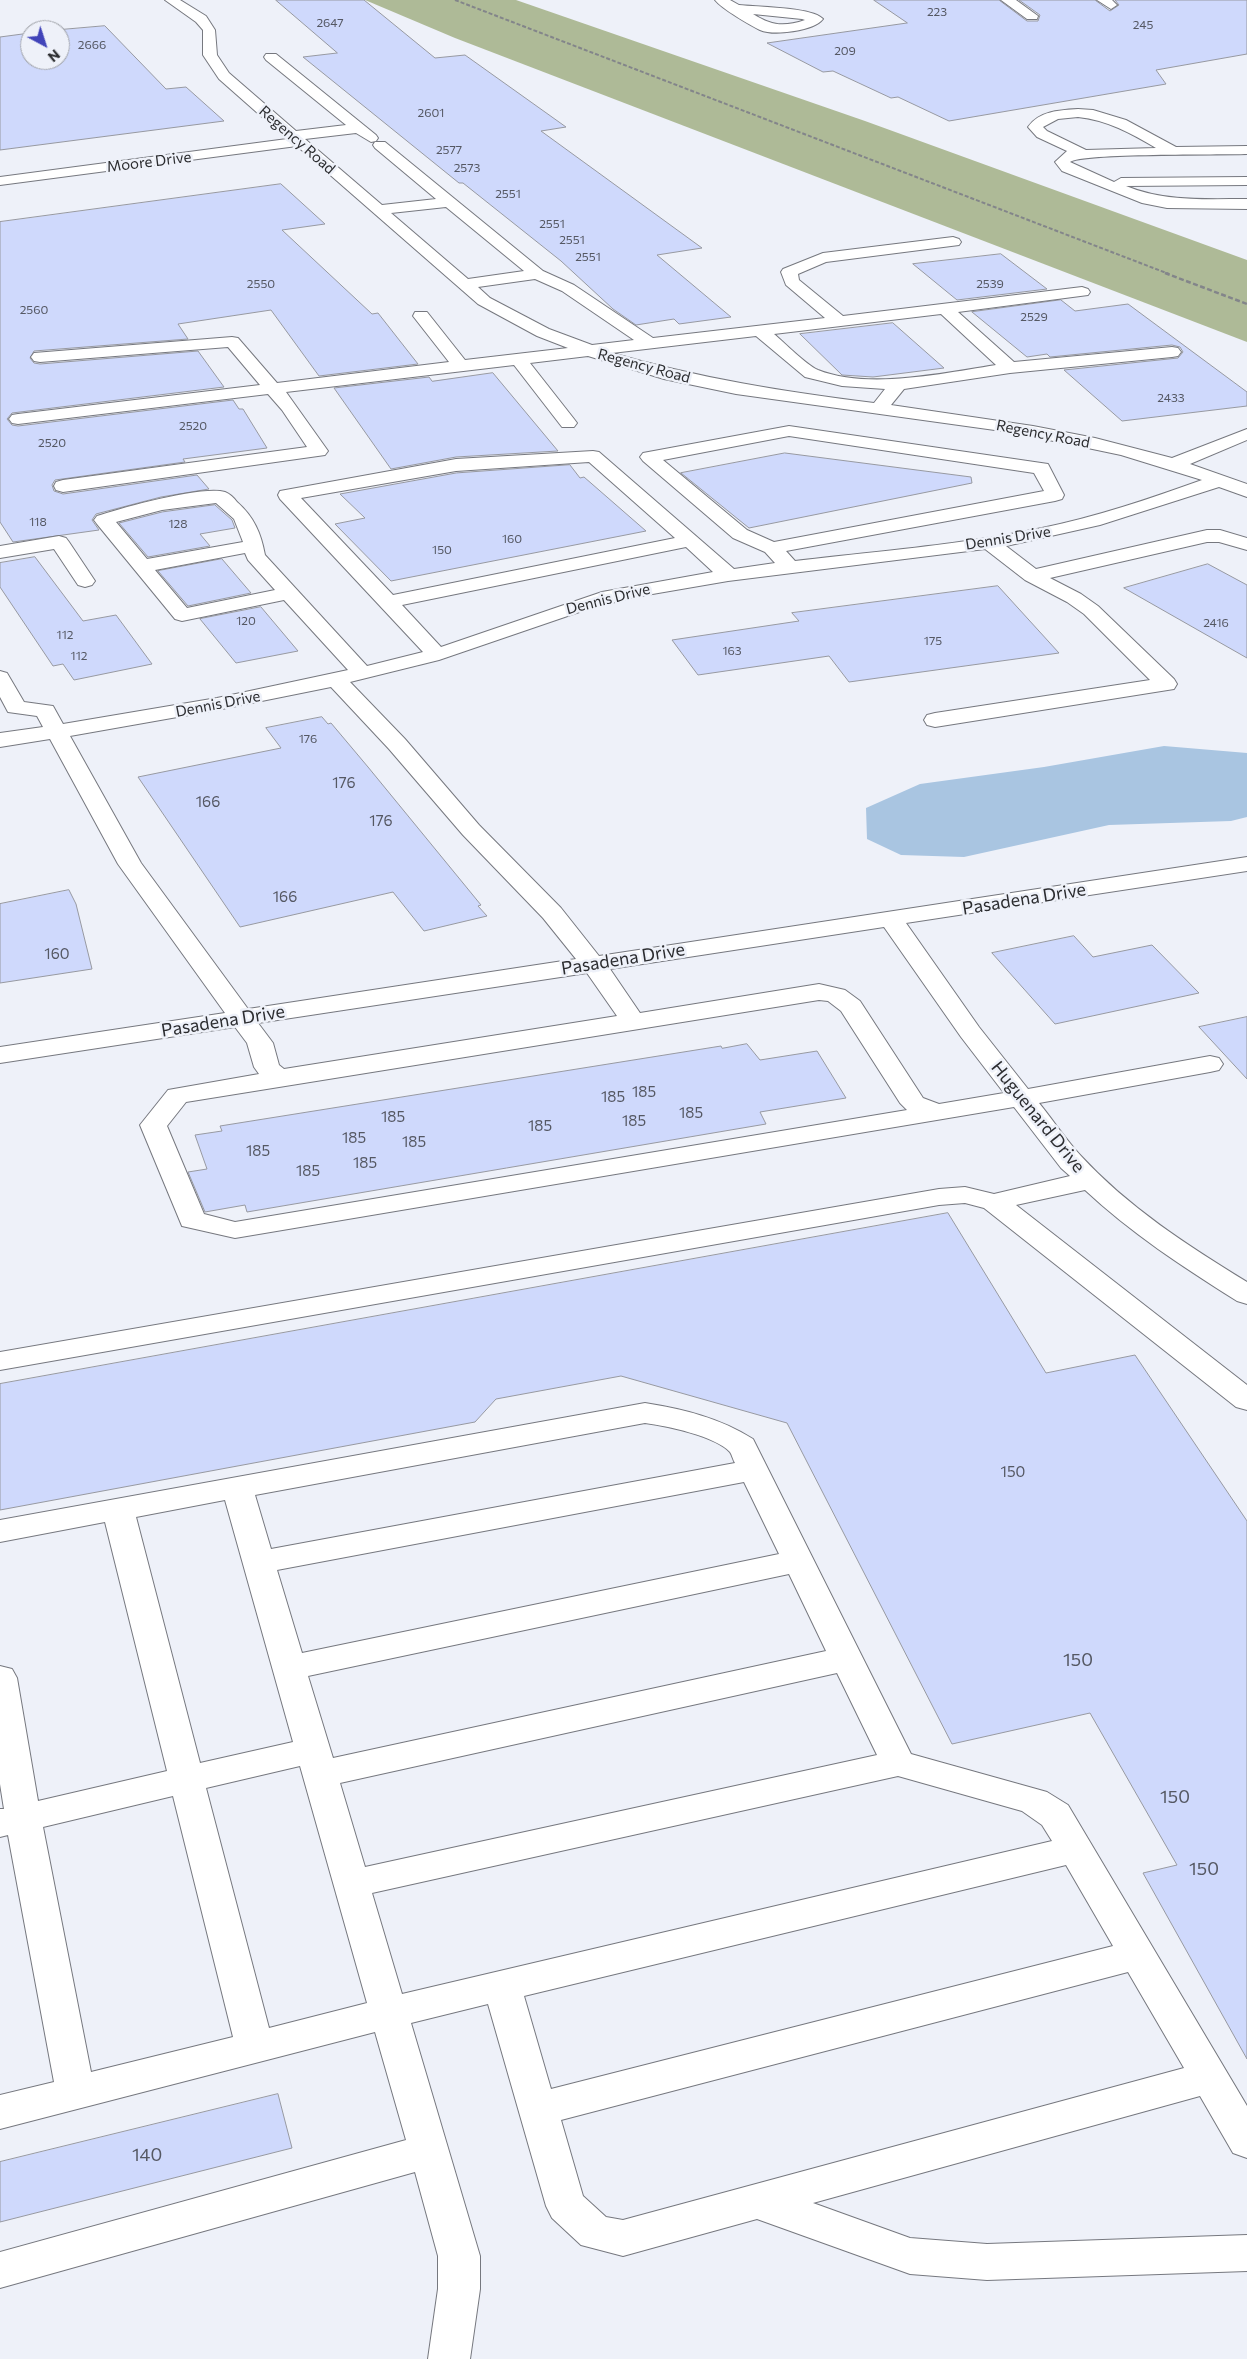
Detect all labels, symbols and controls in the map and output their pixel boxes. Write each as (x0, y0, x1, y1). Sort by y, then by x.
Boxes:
house number: 223 (927, 5, 947, 19)
house number: 2647 (316, 16, 344, 30)
house number: 245 (1133, 18, 1153, 32)
north arrow (20, 20, 70, 70)
house number: 2666 (78, 38, 106, 52)
house number: 209 (834, 44, 856, 58)
text: N (45, 46, 64, 66)
street label: Regency Road (255, 102, 339, 178)
house number: 2601 (418, 106, 444, 120)
house number: 2577 (436, 143, 462, 157)
street label: Moore Drive (106, 148, 192, 176)
house number: 2573 (454, 161, 480, 175)
house number: 2551 (495, 187, 521, 201)
house number: 2551 (539, 217, 565, 231)
house number: 2551 (559, 233, 585, 247)
house number: 2551 (575, 250, 601, 264)
house number: 2550 (247, 277, 275, 291)
house number: 2539 (976, 277, 1004, 291)
house number: 2560 (20, 303, 48, 317)
house number: 2529 (1020, 310, 1048, 324)
street label: Regency Road (596, 345, 692, 387)
house number: 2433 (1157, 391, 1185, 405)
street label: Regency Road (995, 416, 1091, 452)
house number: 2520 (179, 419, 207, 433)
house number: 2520 (38, 436, 66, 450)
house number: 118 (29, 515, 47, 529)
house number: 128 (168, 517, 188, 531)
street label: Dennis Drive (964, 522, 1052, 554)
house number: 160 (502, 532, 522, 546)
house number: 150 (432, 543, 452, 557)
street label: Dennis Drive (564, 580, 652, 618)
house number: 120 (236, 614, 256, 628)
house number: 2416 (1203, 616, 1229, 630)
house number: 112 (57, 628, 73, 642)
house number: 175 (924, 634, 942, 648)
house number: 163 (722, 644, 742, 658)
house number: 112 (71, 649, 87, 663)
street label: Dennis Drive (174, 687, 262, 721)
house number: 176 (299, 732, 317, 746)
house number: 176 (332, 774, 356, 792)
house number: 166 (196, 793, 220, 811)
house number: 176 (369, 812, 393, 830)
street label: Pasadena Drive (961, 879, 1087, 919)
house number: 166 (273, 888, 297, 906)
street label: Pasadena Drive (560, 939, 686, 979)
house number: 160 (44, 945, 70, 963)
street label: Pasadena Drive (160, 1001, 286, 1041)
street label: Huguenard Drive (987, 1057, 1089, 1177)
house number: 185 (632, 1083, 656, 1101)
house number: 185 (601, 1088, 625, 1106)
house number: 185 (679, 1104, 703, 1122)
house number: 185 (381, 1108, 405, 1126)
house number: 185 (622, 1112, 646, 1130)
house number: 185 (528, 1117, 552, 1135)
house number: 185 (342, 1129, 366, 1147)
house number: 185 (402, 1133, 426, 1151)
house number: 185 (246, 1142, 270, 1160)
house number: 185 (353, 1154, 377, 1172)
house number: 185 (296, 1162, 320, 1180)
house number: 150 (1001, 1463, 1025, 1481)
house number: 150 (1063, 1649, 1093, 1671)
house number: 150 (1160, 1786, 1190, 1808)
house number: 150 (1189, 1858, 1219, 1880)
house number: 140 (132, 2144, 162, 2166)

